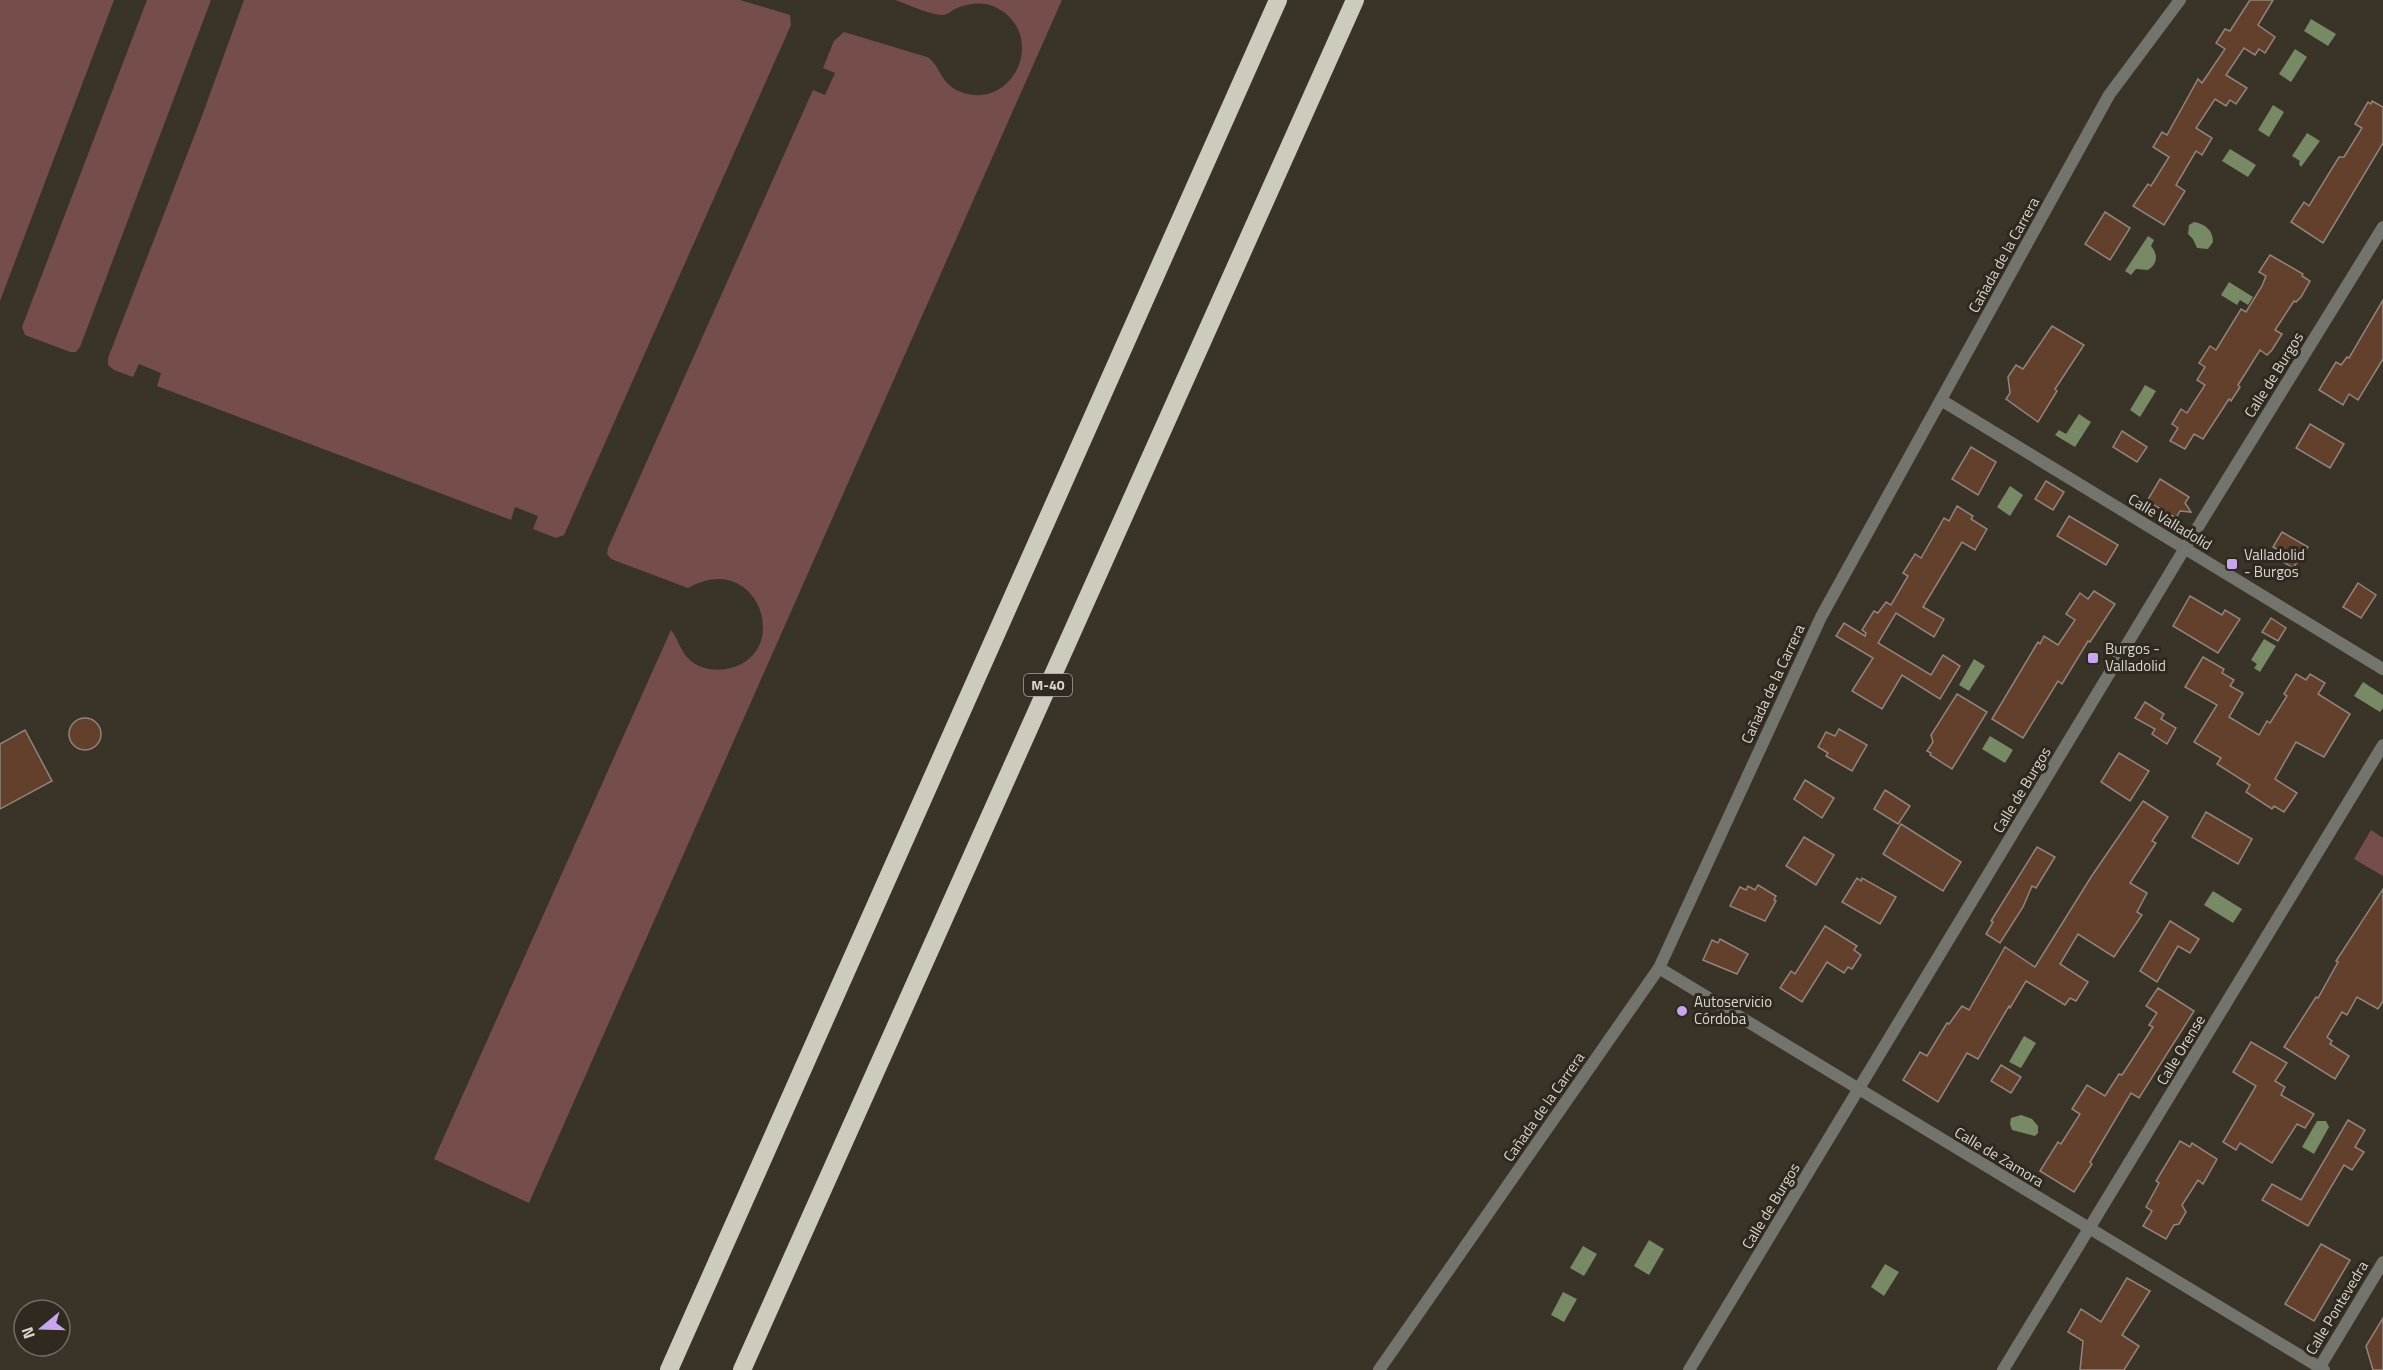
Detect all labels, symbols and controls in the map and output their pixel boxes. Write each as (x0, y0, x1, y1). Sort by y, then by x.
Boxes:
street label: Cañada de la Carrera (1962, 192, 2045, 317)
street label: Calle de Burgos (2238, 327, 2309, 422)
street label: Calle Valladolid (2124, 487, 2217, 556)
place label: Valladolid - Burgos (2244, 543, 2305, 583)
marker: Valladolid - Burgos (2225, 557, 2239, 571)
street label: Cañada de la Carrera (1735, 620, 1810, 747)
place label: Burgos - Valladolid (2105, 637, 2166, 677)
marker: Burgos - Valladolid (2086, 651, 2100, 665)
road number: M-40 (1024, 674, 1072, 696)
street label: Calle de Burgos (1987, 742, 2056, 837)
place label: Autoservicio Córdoba (1694, 990, 1772, 1030)
marker: Autoservicio Córdoba (1675, 1004, 1689, 1018)
street label: Calle Orense (2150, 1010, 2211, 1089)
street label: Cañada de la Carrera (1497, 1047, 1590, 1166)
street label: Calle de Zamora (1950, 1121, 2049, 1193)
street label: Calle de Burgos (1736, 1158, 1805, 1253)
street label: Calle Pontevedra (2299, 1256, 2374, 1359)
north arrow (12, 1298, 72, 1358)
text: N (15, 1324, 41, 1342)

